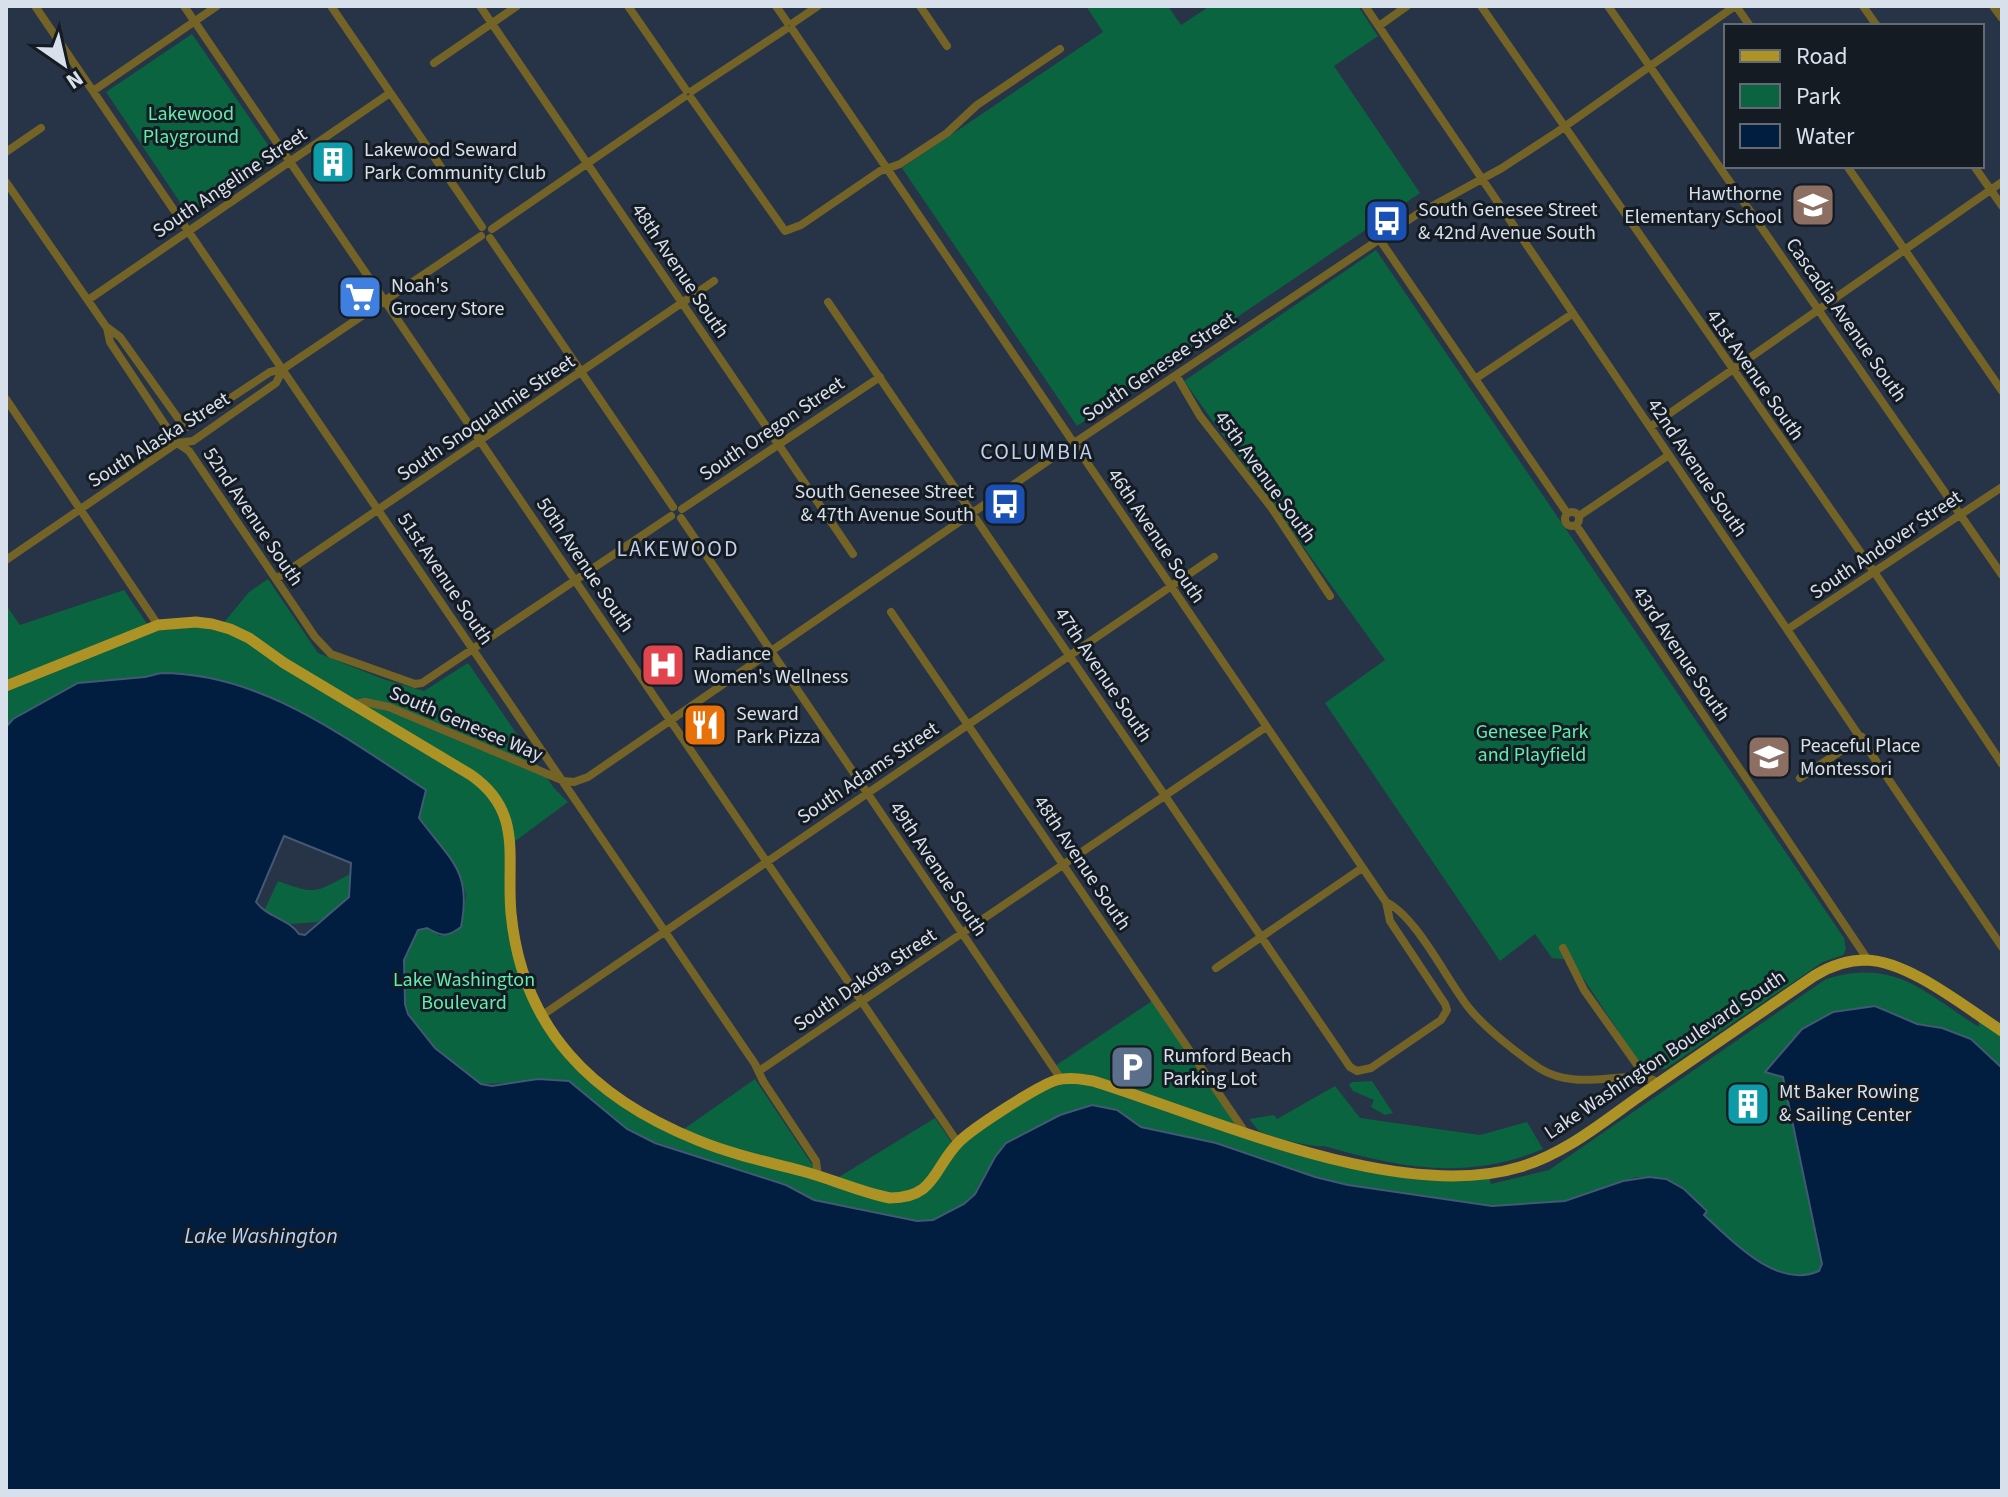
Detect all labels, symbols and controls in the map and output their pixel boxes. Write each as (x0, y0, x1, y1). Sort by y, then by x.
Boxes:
north arrow (24, 24, 104, 104)
legend (1724, 24, 1984, 168)
text: Road (1796, 39, 1848, 74)
text: N (60, 62, 90, 97)
text: Park (1796, 79, 1841, 114)
park label: Lakewood Playground (143, 100, 239, 151)
text: Water (1796, 119, 1855, 154)
street label: South Angeline Street (147, 121, 313, 245)
place label: Lakewood Seward Park Community Club (364, 136, 546, 187)
building icon: Lakewood Seward Park Community Club (309, 138, 357, 186)
place label: Hawthorne Elementary School (1624, 180, 1782, 231)
school or university icon: Hawthorne Elementary School (1789, 181, 1837, 229)
place label: South Genesee Street & 42nd Avenue South (1418, 196, 1598, 247)
bus stop icon: South Genesee Street & 42nd Avenue South (1363, 197, 1411, 245)
street label: 48th Avenue South (624, 198, 736, 344)
street label: Cascadia Avenue South (1779, 232, 1913, 408)
place label: Noah's Grocery Store (391, 272, 505, 323)
supermarket icon: Noah's Grocery Store (336, 273, 384, 321)
street label: 41st Avenue South (1699, 304, 1811, 446)
street label: South Genesee Street (1077, 305, 1241, 429)
street label: South Snoqualmie Street (391, 348, 581, 488)
street label: South Oregon Street (694, 370, 850, 488)
street label: South Alaska Street (83, 385, 235, 495)
street label: 42nd Avenue South (1640, 393, 1754, 543)
street label: 45th Avenue South (1207, 405, 1323, 549)
district label: COLUMBIA (980, 436, 1094, 468)
street label: 52nd Avenue South (196, 442, 310, 592)
street label: 46th Avenue South (1100, 463, 1212, 609)
place label: South Genesee Street & 47th Avenue South (795, 478, 974, 529)
bus stop icon: South Genesee Street & 47th Avenue South (981, 480, 1029, 528)
street label: South Andover Street (1804, 484, 1968, 606)
street label: 50th Avenue South (529, 492, 641, 638)
street label: 51st Avenue South (390, 507, 500, 651)
district label: LAKEWOOD (617, 533, 739, 565)
street label: 43rd Avenue South (1625, 581, 1737, 727)
street label: 47th Avenue South (1047, 602, 1159, 748)
place label: Radiance Women's Wellness (694, 640, 848, 691)
hospital icon: Radiance Women's Wellness (639, 641, 687, 689)
street label: South Genesee Way (385, 679, 548, 769)
place label: Seward Park Pizza (736, 700, 820, 751)
restaurant icon: Seward Park Pizza (681, 701, 729, 749)
street label: South Adams Street (792, 715, 944, 831)
park label: Genesee Park and Playfield (1476, 718, 1588, 769)
place label: Peaceful Place Montessori (1800, 732, 1920, 783)
school or university icon: Peaceful Place Montessori (1745, 733, 1793, 781)
street label: 48th Avenue South (1026, 790, 1138, 936)
street label: 49th Avenue South (882, 796, 994, 942)
street label: South Dakota Street (788, 922, 942, 1038)
street label: Lake Washington Boulevard South (1539, 964, 1791, 1146)
park label: Lake Washington Boulevard (393, 966, 535, 1017)
place label: Rumford Beach Parking Lot (1163, 1042, 1292, 1093)
parking icon: Rumford Beach Parking Lot (1108, 1043, 1156, 1091)
place label: Mt Baker Rowing & Sailing Center (1779, 1078, 1919, 1129)
building icon: Mt Baker Rowing & Sailing Center (1724, 1080, 1772, 1128)
water label: Lake Washington (184, 1220, 338, 1252)

